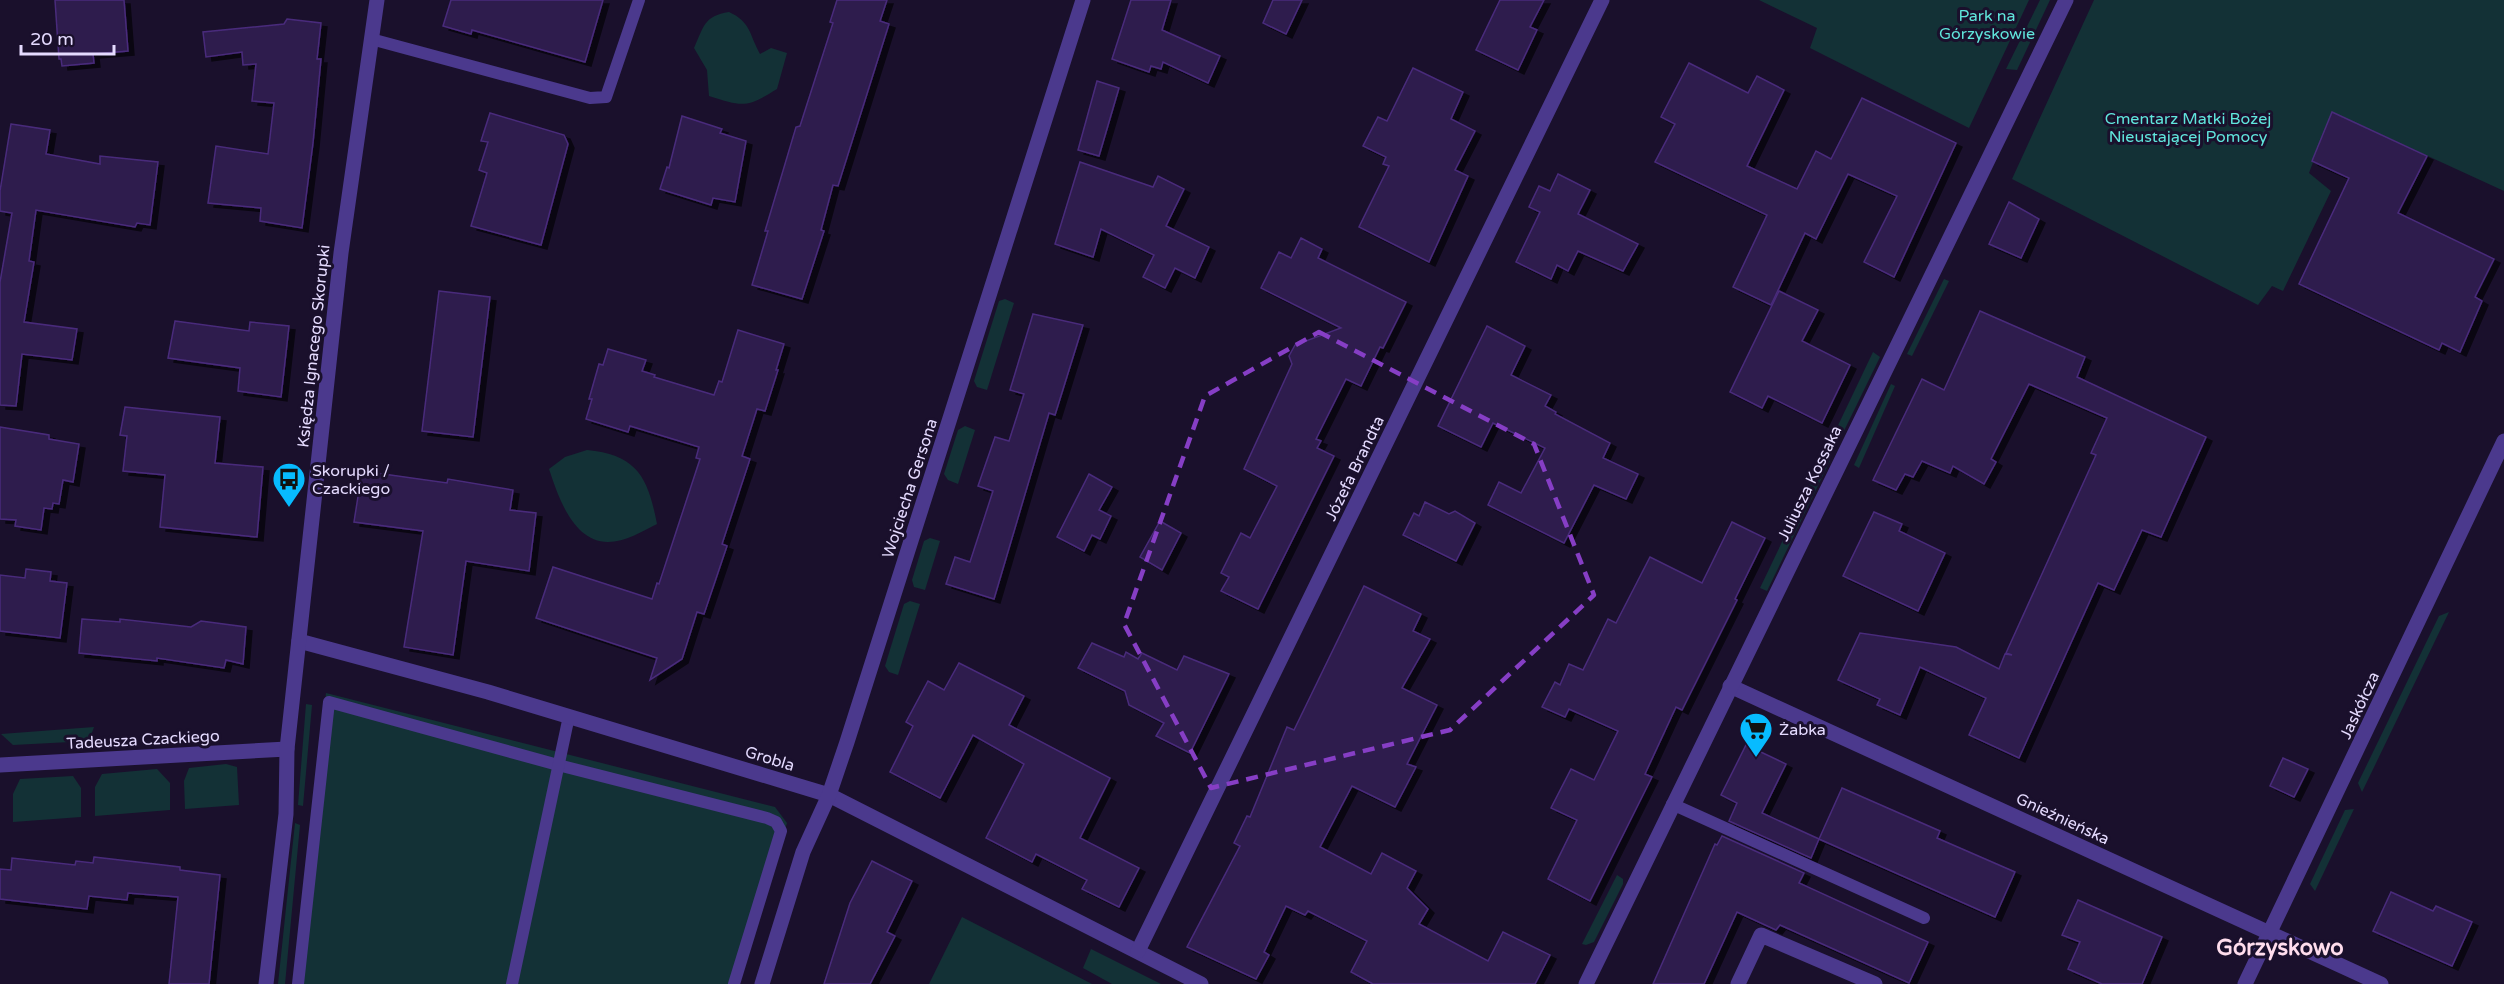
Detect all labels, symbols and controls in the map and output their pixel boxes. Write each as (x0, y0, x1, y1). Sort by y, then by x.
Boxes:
park label: Park na Górzyskowie (1939, 6, 2035, 44)
scale bar (21, 18, 114, 56)
text: 20 m (30, 28, 74, 50)
park label: Cmentarz Matki Bożej Nieustającej Pomocy (2105, 109, 2271, 147)
street label: Księdza Ignacego Skorupki (293, 244, 335, 449)
street label: Józefa Brandta (1321, 413, 1389, 524)
street label: Wojciecha Gersona (878, 416, 942, 561)
street label: Juliusza Kossaka (1773, 422, 1847, 544)
bus stop icon: Skorupki / Czackiego (271, 461, 307, 508)
place label: Skorupki / Czackiego (312, 461, 390, 499)
street label: Jaskółcza (2336, 669, 2384, 742)
supermarket icon: Żabka (1738, 711, 1774, 758)
place label: Żabka (1779, 720, 1826, 740)
street label: Tadeusza Czackiego (66, 726, 220, 754)
street label: Grobla (742, 742, 797, 776)
street label: Gnieźnieńska (2013, 789, 2112, 849)
district label: Górzyskowo (2216, 935, 2344, 961)

